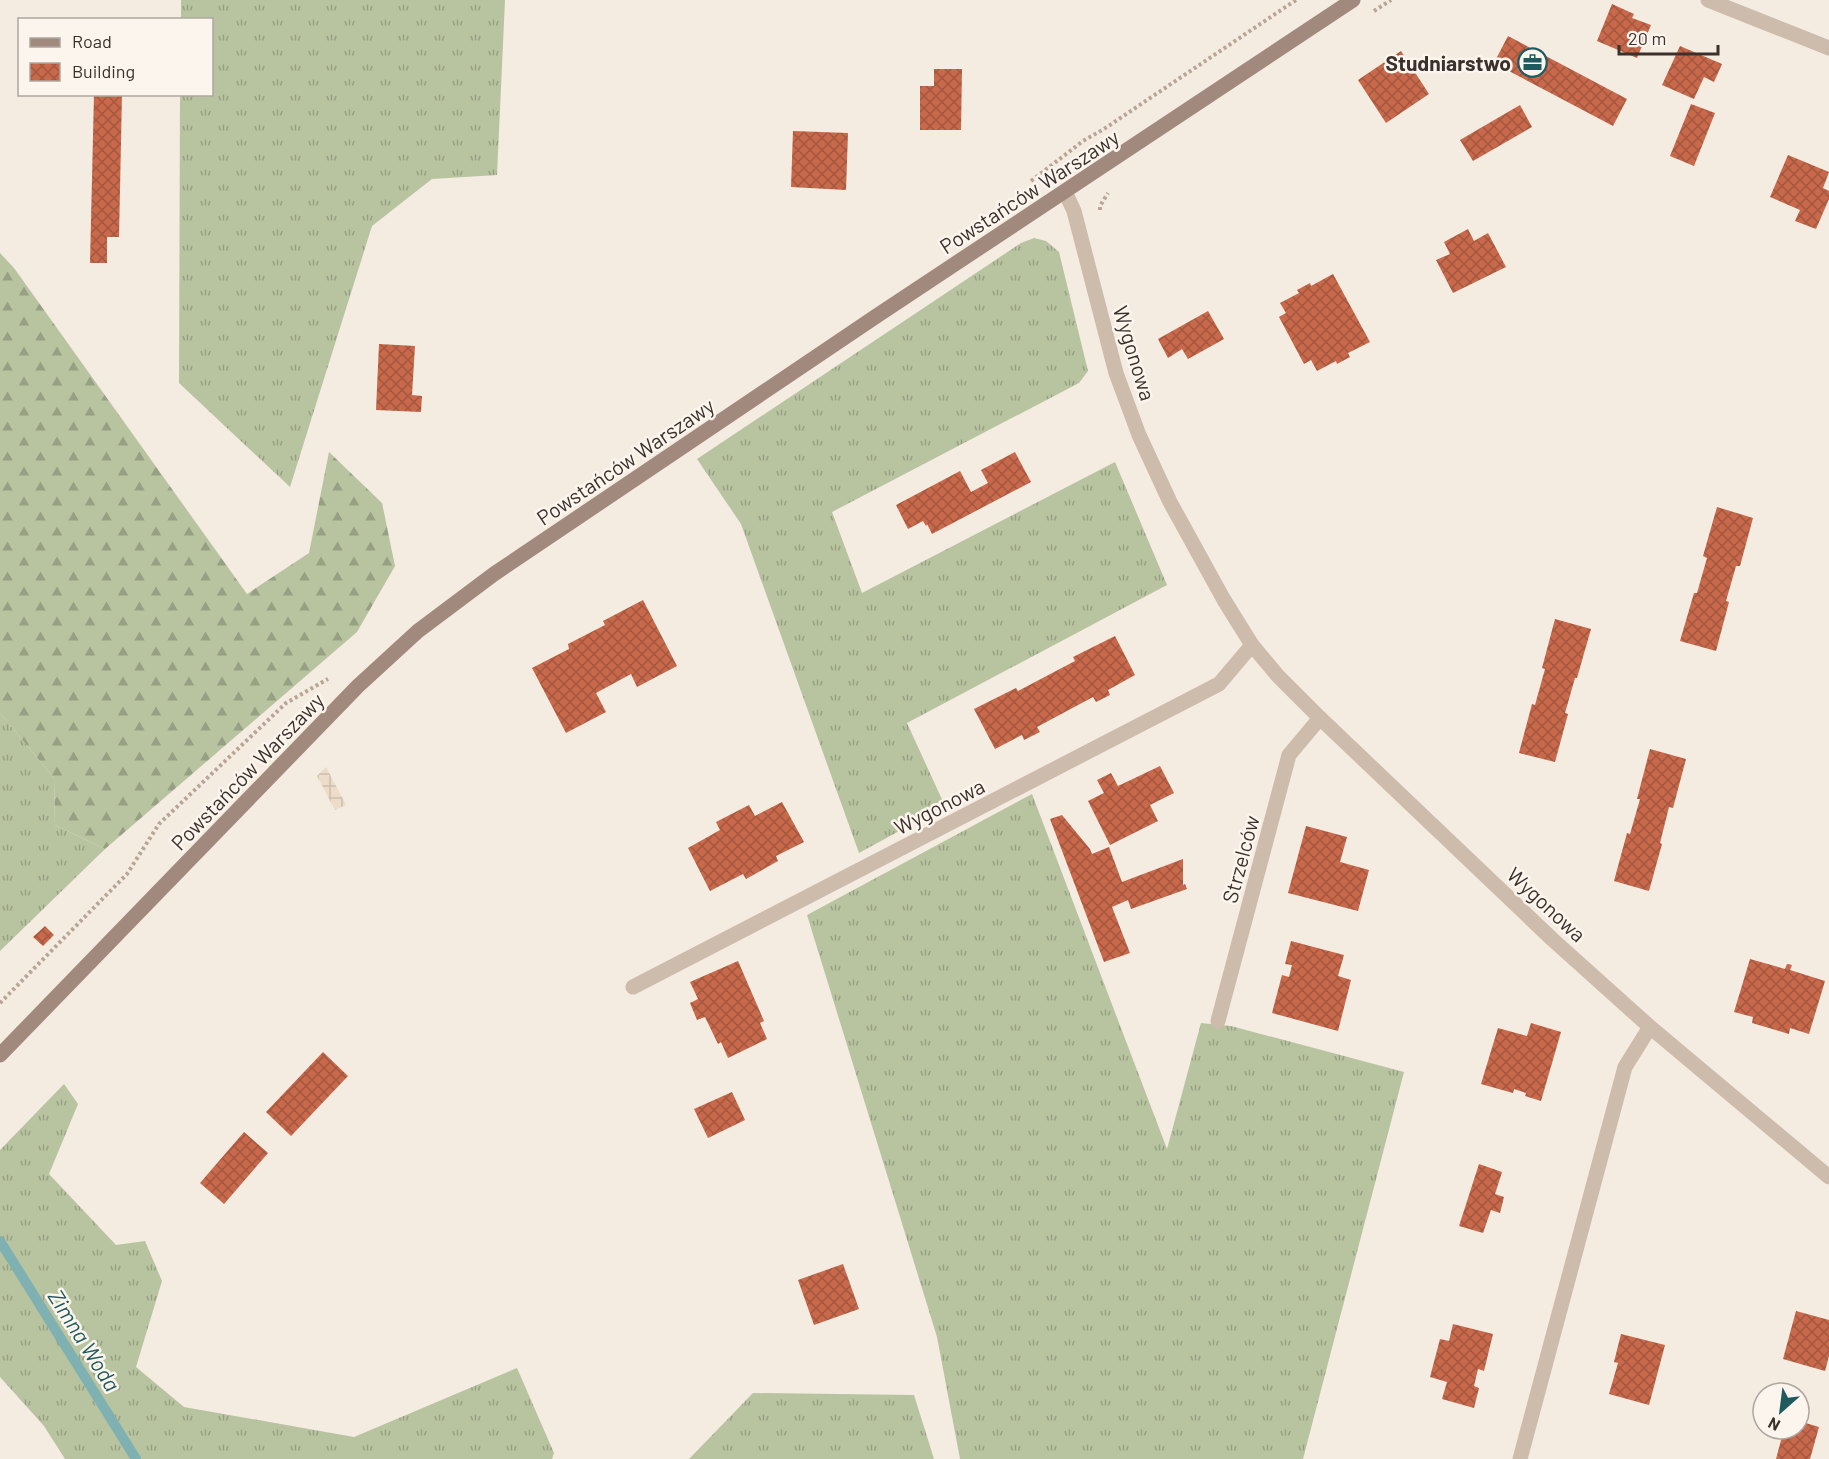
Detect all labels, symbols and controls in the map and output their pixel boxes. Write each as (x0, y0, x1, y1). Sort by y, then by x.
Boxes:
legend (18, 18, 213, 96)
scale bar (1619, 18, 1718, 56)
text: 20 m (1628, 27, 1666, 49)
text: Road (72, 30, 112, 52)
office icon: Studniarstwo (1516, 46, 1548, 78)
place label: Studniarstwo (1385, 50, 1511, 75)
text: Building (72, 60, 135, 82)
street label: Powstańców Warszawy (935, 123, 1124, 258)
street label: Wygonowa (1109, 302, 1161, 404)
street label: Powstańców Warszawy (531, 392, 719, 530)
street label: Powstańców Warszawy (165, 687, 329, 855)
street label: Wygonowa (890, 773, 988, 839)
street label: Strzelców (1216, 812, 1264, 906)
street label: Wygonowa (1503, 861, 1591, 947)
water label: Zimna Woda (44, 1284, 126, 1396)
north arrow (1751, 1381, 1811, 1441)
text: N (1765, 1414, 1783, 1436)

